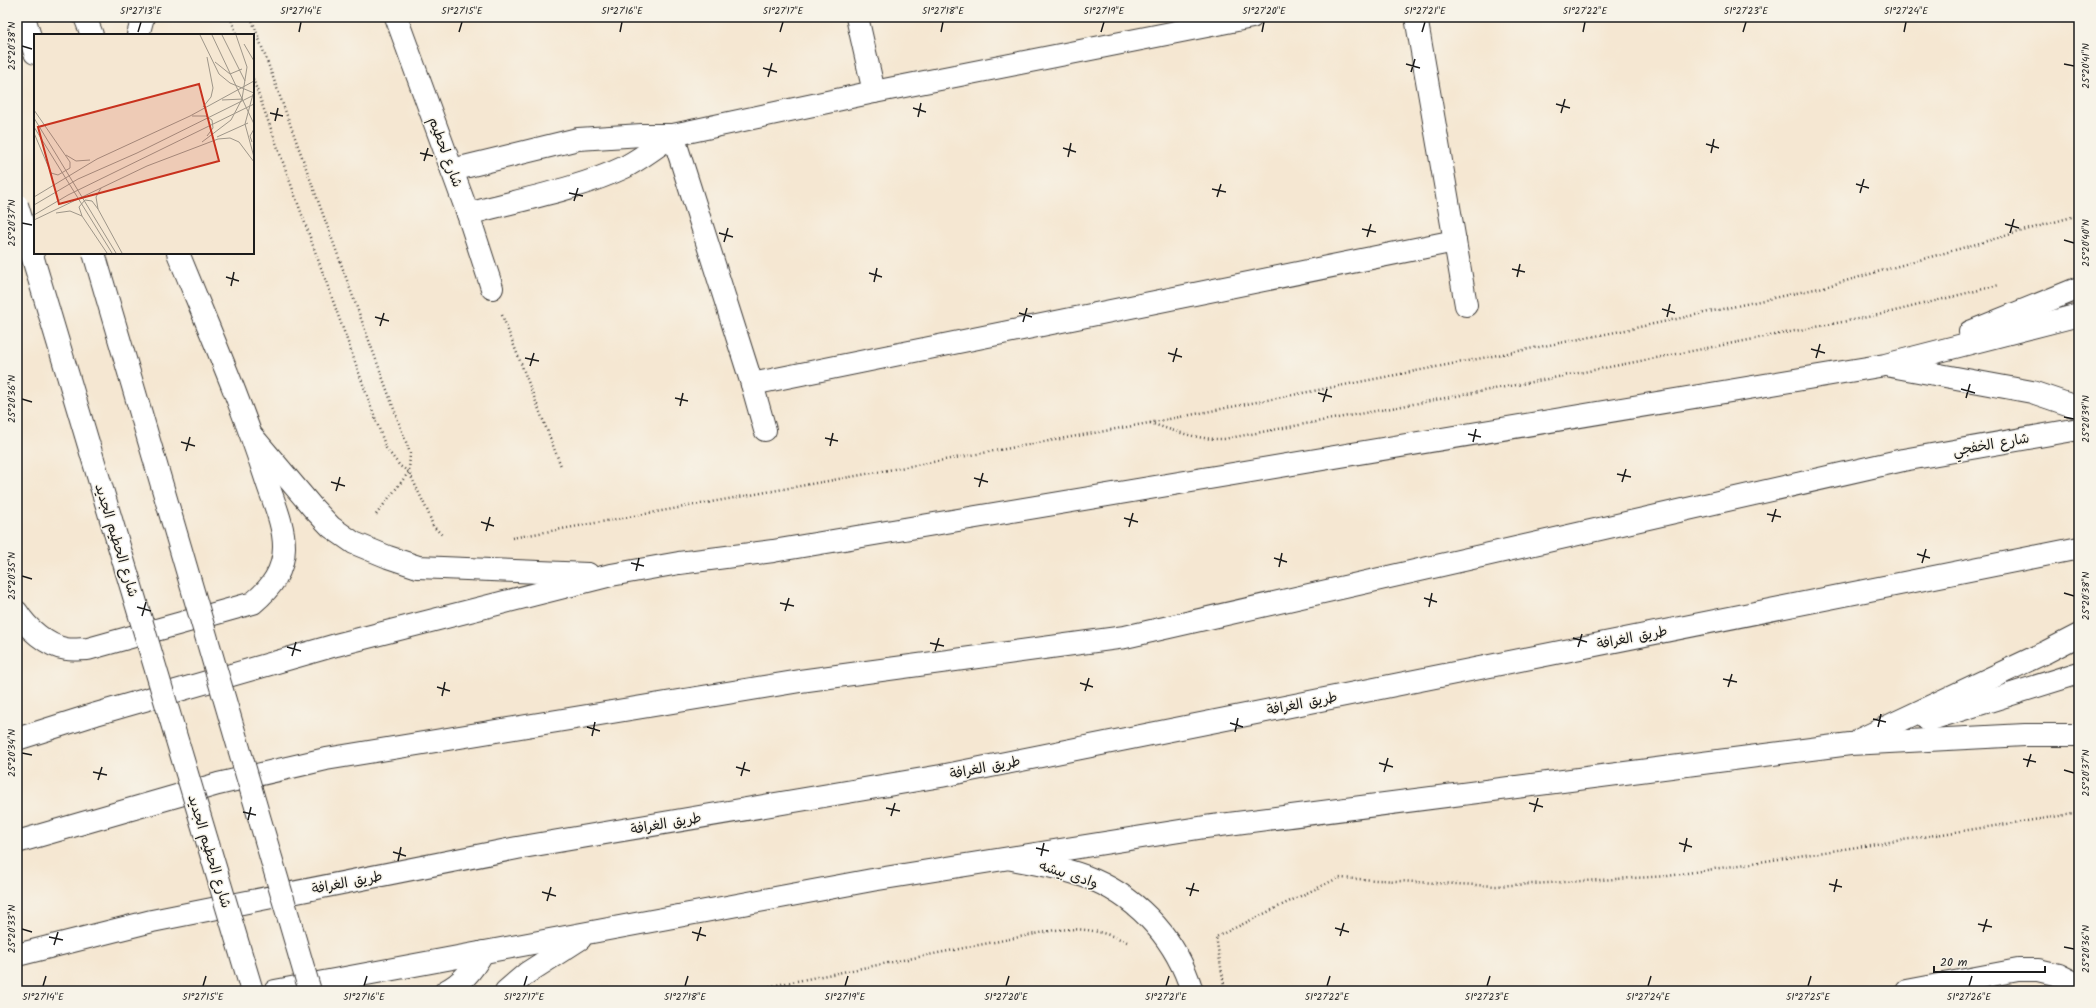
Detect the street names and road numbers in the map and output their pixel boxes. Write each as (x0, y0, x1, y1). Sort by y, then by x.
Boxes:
street label: شارع لحطيم (422, 114, 468, 191)
street label: شارع الخفجي (1951, 427, 2031, 464)
street label: شارع الحطيم الجديد (88, 481, 144, 600)
street label: طريق الغرافة (1595, 620, 1669, 656)
street label: طريق الغرافة (1265, 686, 1339, 722)
street label: طريق الغرافة (948, 750, 1022, 786)
street label: شارع الحطيم الجديد (181, 792, 237, 911)
street label: طريق الغرافة (629, 807, 703, 841)
street label: وادى بيشه (1036, 855, 1101, 895)
street label: طريق الغرافة (310, 865, 384, 901)

